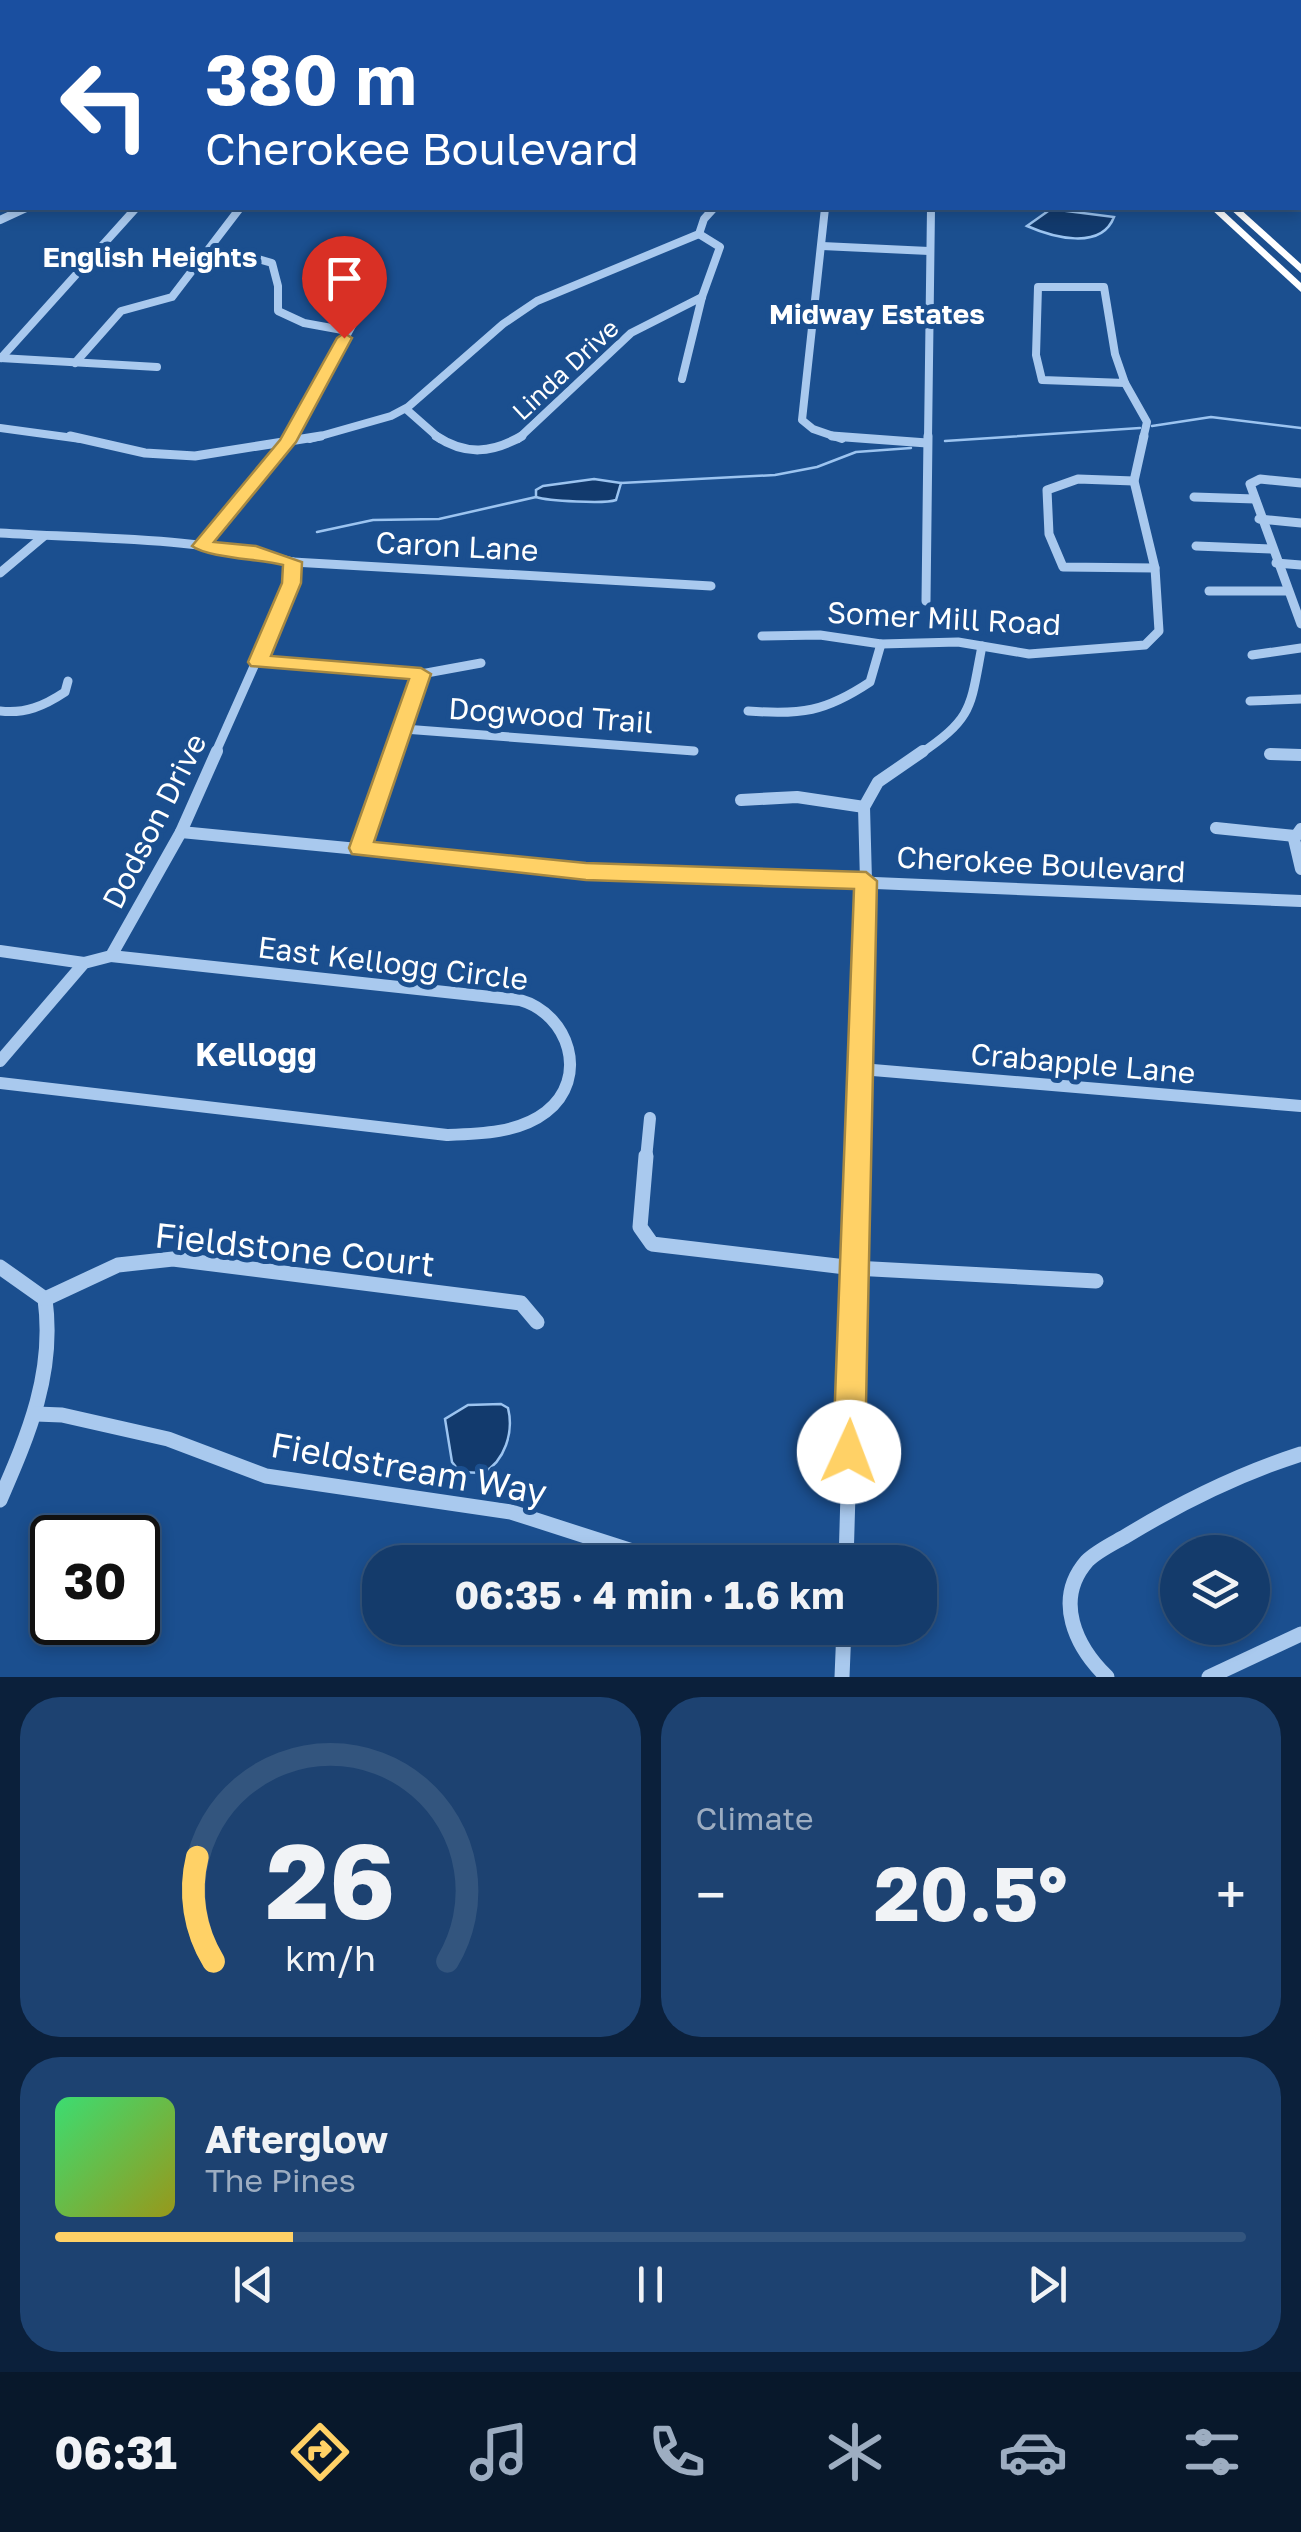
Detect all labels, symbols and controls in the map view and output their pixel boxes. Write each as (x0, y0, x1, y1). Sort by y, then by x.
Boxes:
text: 380 m (205, 36, 417, 120)
icon: left (40, 40, 170, 170)
text: Cherokee Boulevard (205, 121, 639, 175)
pin (302, 236, 387, 339)
district label: English Heights (43, 240, 257, 273)
icon: arrive (317, 251, 372, 306)
district label: Midway Estates (769, 297, 985, 330)
street label: Linda Drive (505, 312, 625, 426)
street label: Caron Lane (375, 524, 539, 568)
street label: Somer Mill Road (826, 594, 1062, 642)
street label: Dogwood Trail (447, 690, 655, 740)
street label: Dodson Drive (94, 727, 214, 915)
street label: Cherokee Boulevard (896, 838, 1186, 890)
street label: East Kellogg Circle (256, 929, 530, 997)
district label: Kellogg (195, 1035, 317, 1073)
street label: Crabapple Lane (969, 1035, 1197, 1091)
street label: Fieldstone Court (153, 1213, 437, 1285)
position arrow (797, 1400, 901, 1504)
street label: Fieldstream Way (268, 1423, 550, 1513)
speed limit sign: 30 (30, 1515, 160, 1645)
map controls (1160, 1535, 1270, 1645)
button: layers (1160, 1535, 1270, 1645)
text: 06:35 · 4 min · 1.6 km (454, 1572, 845, 1617)
text: Climate (696, 1799, 814, 1837)
text: 26 (266, 1817, 395, 1942)
text: 20.5° (874, 1847, 1068, 1938)
text: − (696, 1861, 726, 1927)
text: + (1216, 1861, 1246, 1927)
text: km/h (285, 1936, 376, 1979)
text: Afterglow (205, 2116, 388, 2161)
text: The Pines (205, 2161, 356, 2199)
icon: previous (226, 2257, 281, 2312)
icon: pause (623, 2257, 678, 2312)
icon: next (1020, 2257, 1075, 2312)
icon: directions (285, 2417, 355, 2487)
icon: music (464, 2417, 534, 2487)
icon: phone (642, 2417, 712, 2487)
icon: climate (820, 2417, 890, 2487)
icon: car (998, 2417, 1068, 2487)
icon: filters (1177, 2417, 1247, 2487)
text: 06:31 (54, 2425, 177, 2479)

